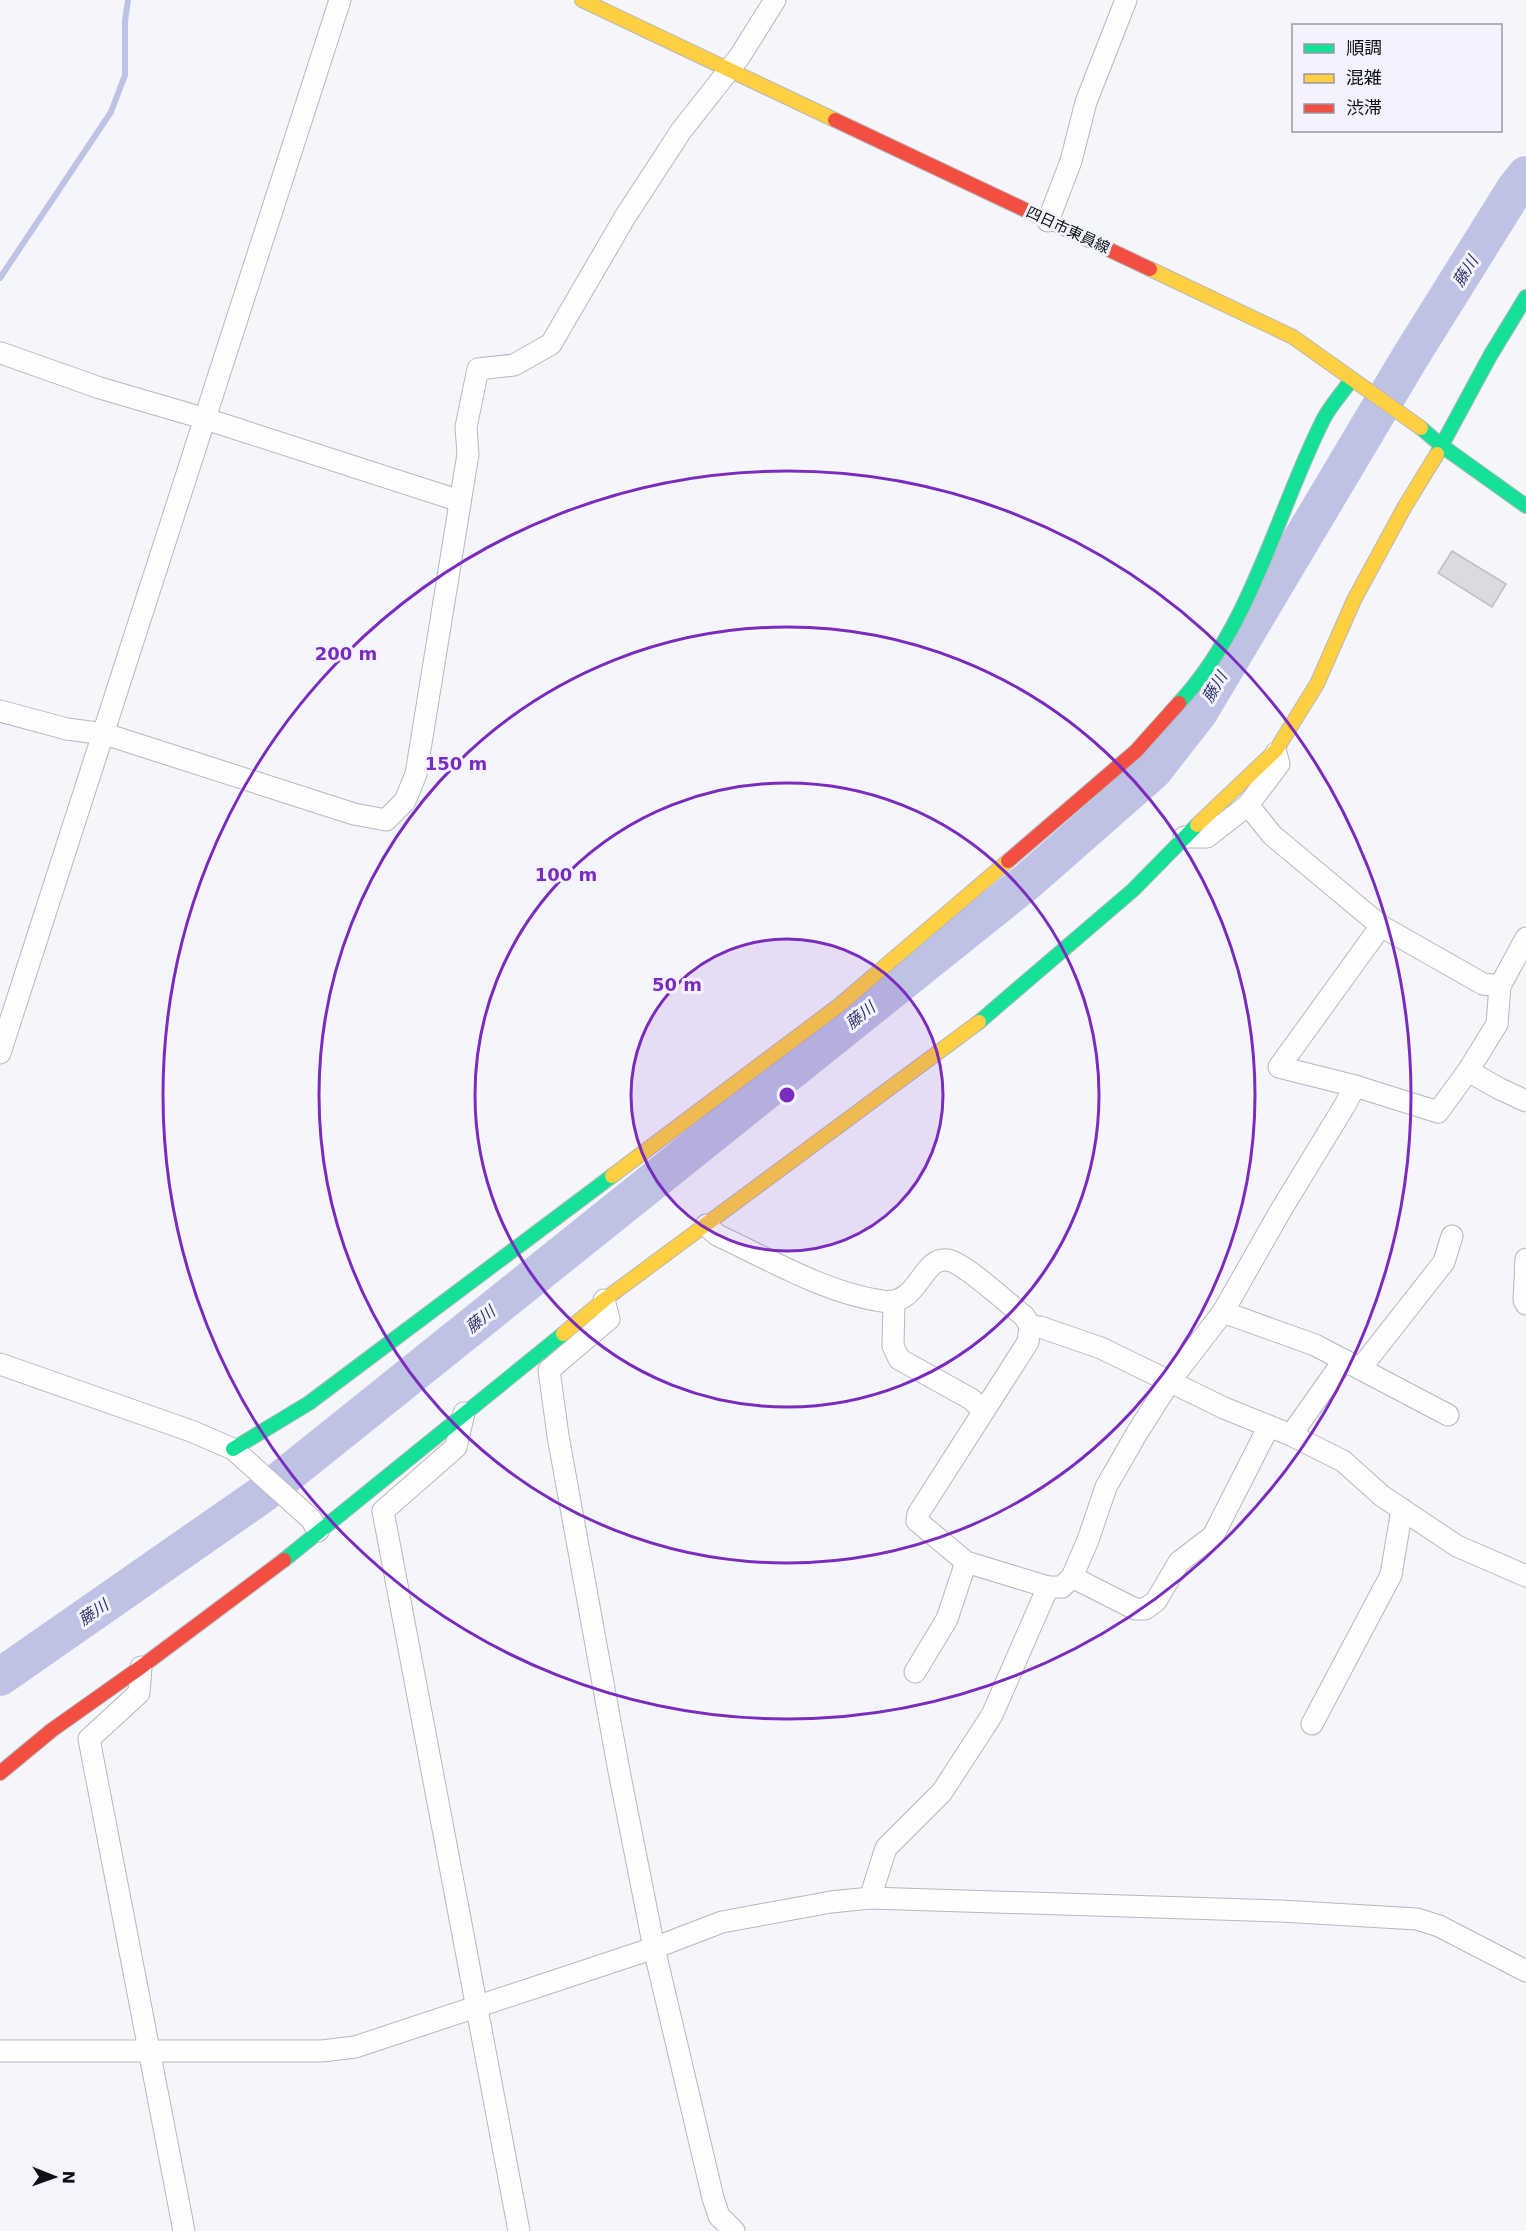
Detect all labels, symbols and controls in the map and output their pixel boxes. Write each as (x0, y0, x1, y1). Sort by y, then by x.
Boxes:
legend (1292, 24, 1502, 132)
text: 順調 (1346, 37, 1382, 58)
text: 混雑 (1346, 67, 1382, 88)
text: 渋滞 (1346, 97, 1382, 118)
street label: 四日市東員線 (1023, 203, 1113, 257)
water label: 藤川 (1449, 251, 1483, 290)
text: 200 m (315, 643, 377, 664)
water label: 藤川 (1198, 667, 1232, 706)
text: 150 m (425, 753, 487, 774)
text: 100 m (535, 864, 597, 885)
text: 50 m (652, 974, 702, 995)
water label: 藤川 (842, 997, 880, 1033)
centre of rings (777, 1085, 797, 1105)
water label: 藤川 (462, 1301, 500, 1337)
water label: 藤川 (75, 1594, 113, 1629)
north arrow (24, 2147, 84, 2207)
text: N (59, 2170, 78, 2184)

